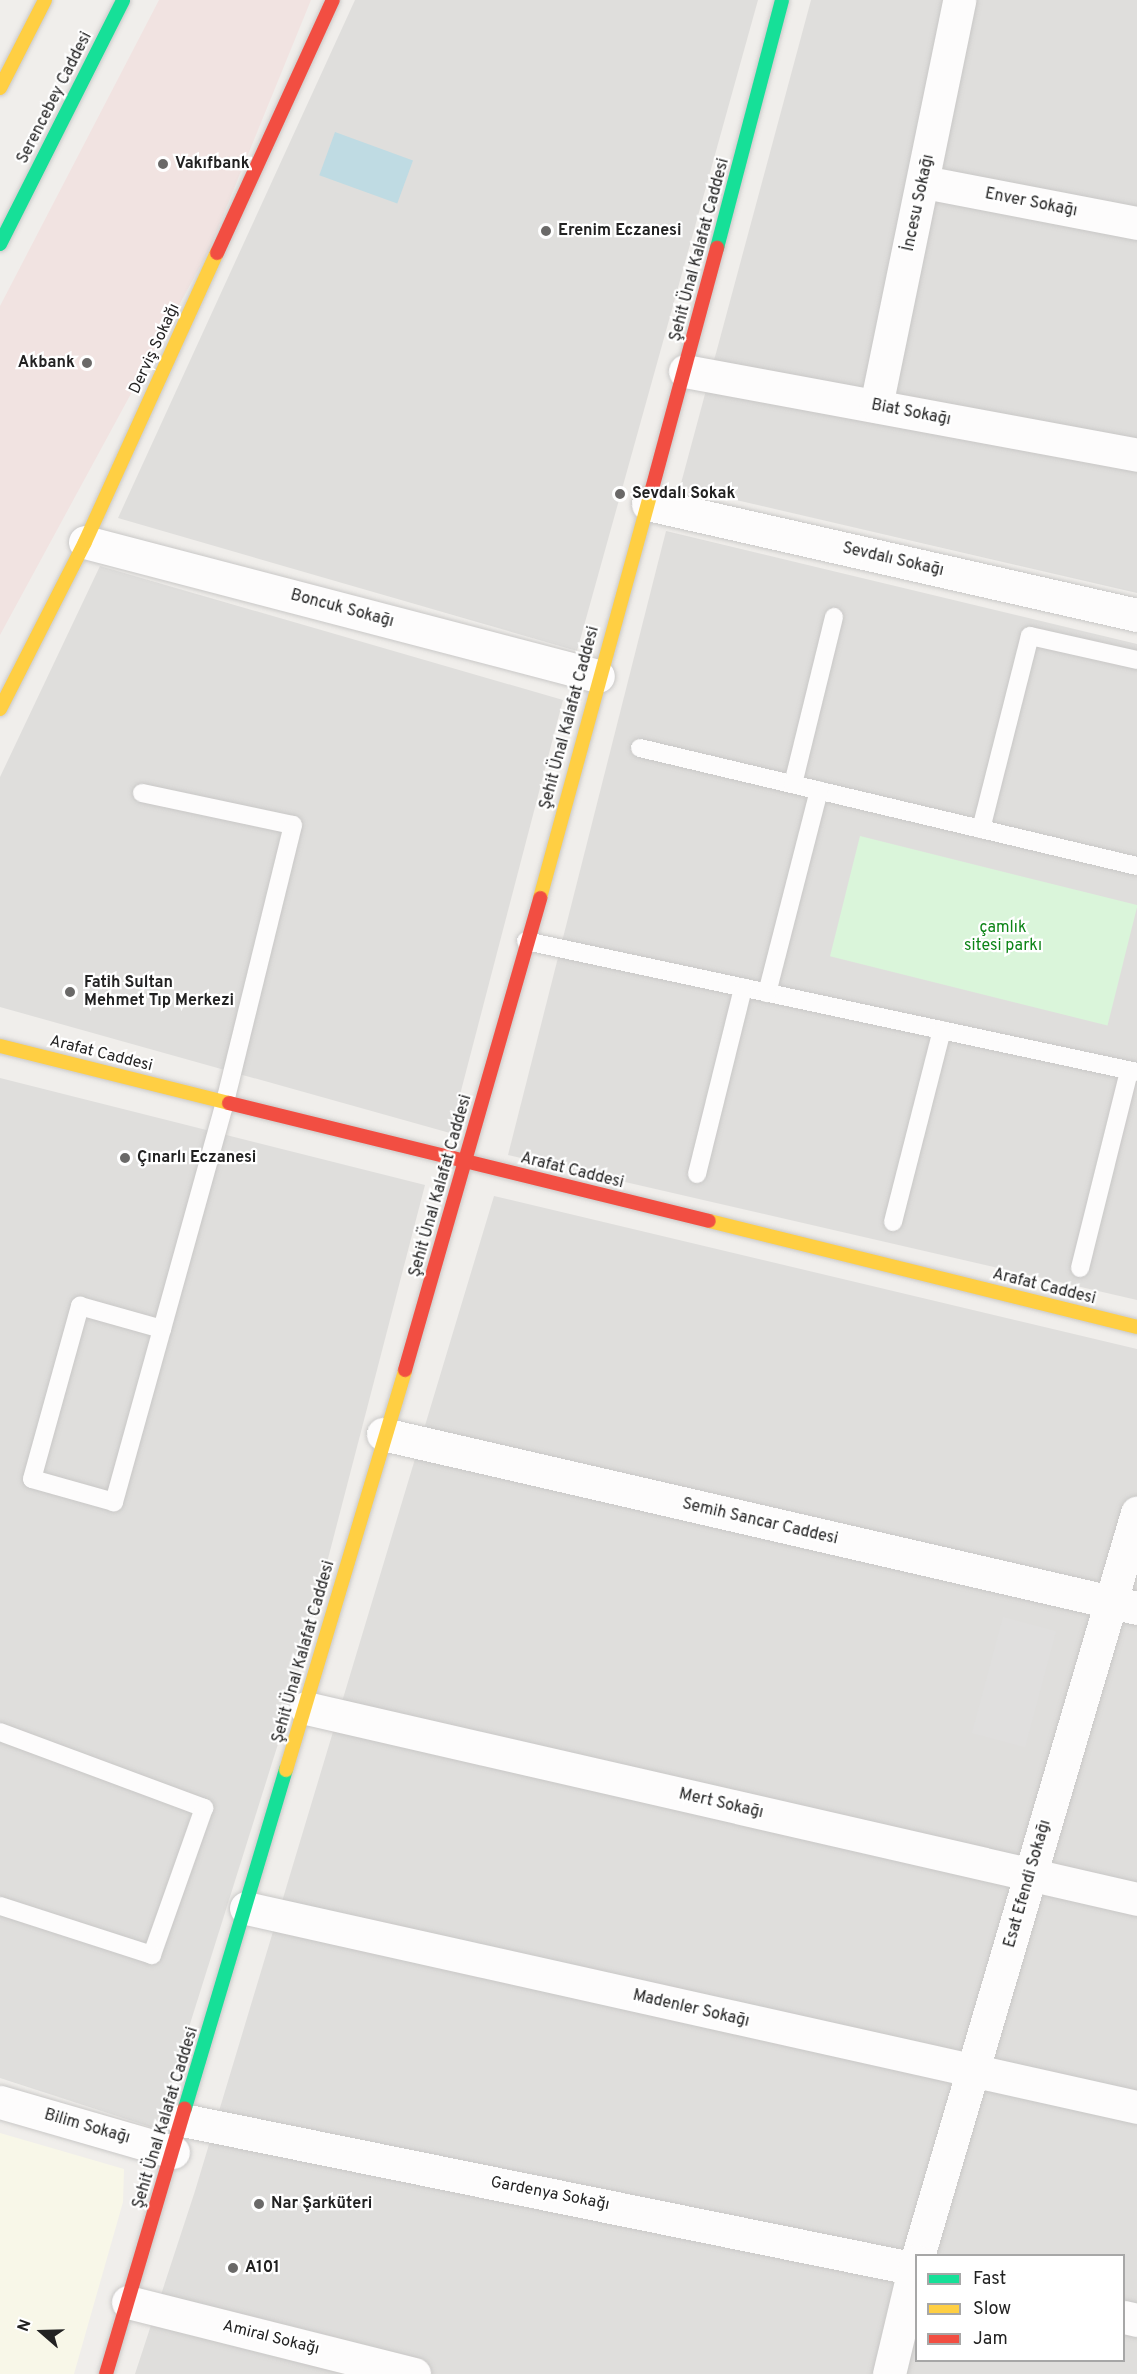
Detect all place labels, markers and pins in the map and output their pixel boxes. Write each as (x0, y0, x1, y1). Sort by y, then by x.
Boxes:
place label: Vakıfbank (175, 154, 250, 174)
marker: Vakıfbank (156, 157, 170, 171)
place label: Erenim Eczanesi (558, 221, 681, 241)
marker: Erenim Eczanesi (539, 224, 553, 238)
place label: Akbank (18, 353, 75, 373)
marker: Akbank (80, 356, 94, 370)
place label: Sevdalı Sokak (632, 484, 735, 504)
marker: Sevdalı Sokak (613, 487, 627, 501)
place label: Fatih Sultan Mehmet Tıp Merkezi (84, 973, 234, 1011)
marker: Fatih Sultan Mehmet Tıp Merkezi (61, 983, 79, 1001)
place label: Çınarlı Eczanesi (137, 1148, 256, 1168)
marker: Çınarlı Eczanesi (118, 1151, 132, 1165)
place label: Nar Şarküteri (271, 2194, 372, 2214)
marker: Nar Şarküteri (252, 2197, 266, 2211)
place label: A101 (245, 2258, 280, 2278)
marker: A101 (226, 2261, 240, 2275)

